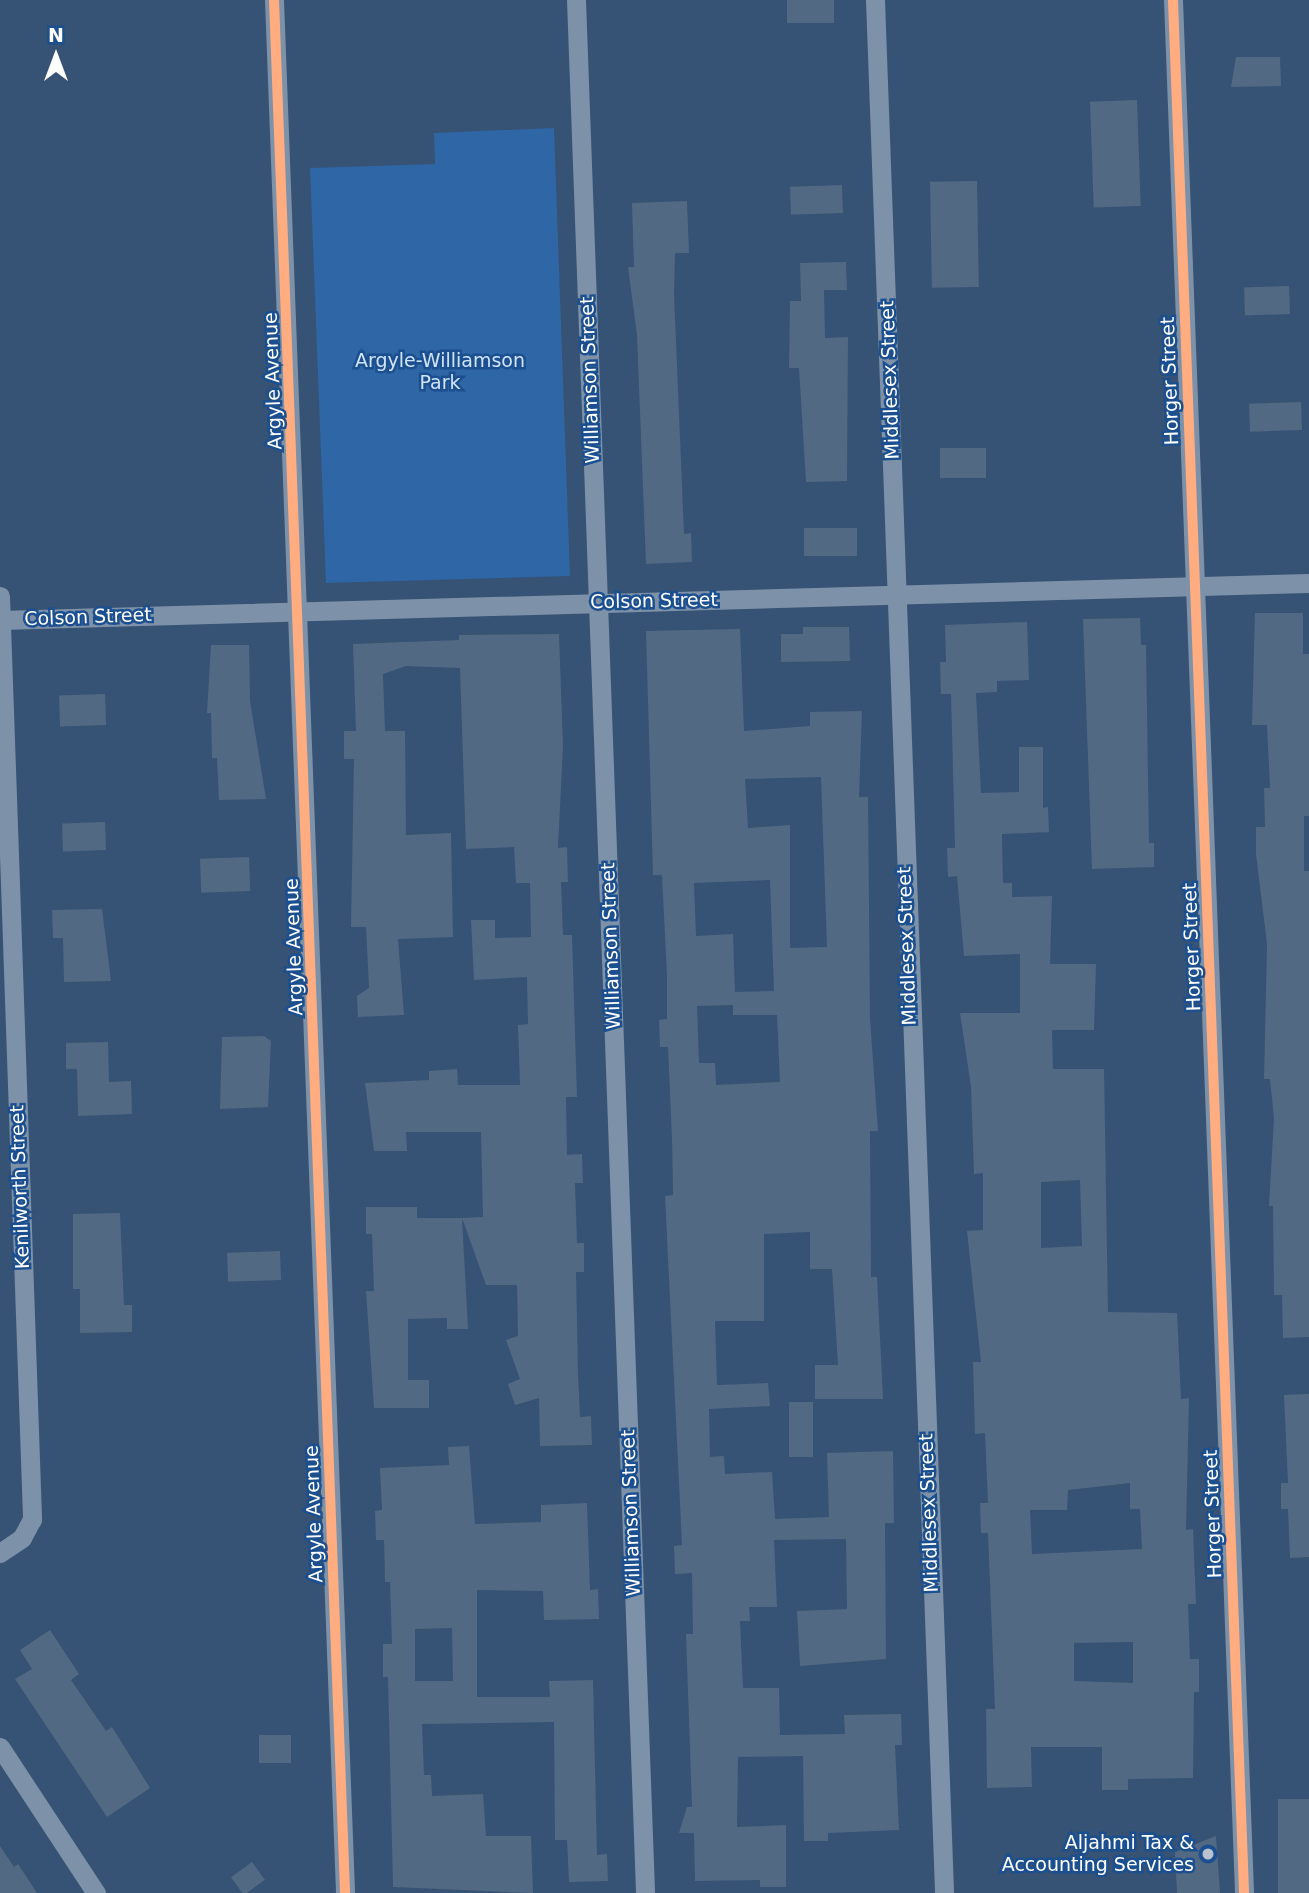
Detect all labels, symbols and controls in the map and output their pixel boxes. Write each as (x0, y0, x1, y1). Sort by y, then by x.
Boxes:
north arrow (21, 21, 91, 91)
text: N (48, 24, 64, 46)
street label: Williamson Street (576, 296, 604, 464)
street label: Middlesex Street (876, 300, 904, 460)
street label: Argyle Avenue (259, 312, 287, 450)
street label: Horger Street (1156, 316, 1184, 446)
park label: Argyle-Williamson Park (355, 350, 525, 394)
street label: Colson Street (590, 588, 718, 614)
street label: Colson Street (24, 603, 152, 631)
street label: Williamson Street (597, 862, 625, 1030)
street label: Middlesex Street (893, 866, 921, 1026)
street label: Argyle Avenue (280, 878, 308, 1016)
street label: Horger Street (1178, 882, 1206, 1012)
street label: Kenilworth Street (6, 1105, 34, 1269)
street label: Williamson Street (617, 1429, 645, 1597)
street label: Middlesex Street (915, 1433, 943, 1593)
street label: Argyle Avenue (300, 1445, 328, 1583)
street label: Horger Street (1199, 1449, 1227, 1579)
place label: Aljahmi Tax & Accounting Services (1002, 1832, 1194, 1876)
marker: Aljahmi Tax & Accounting Services (1200, 1846, 1216, 1862)

